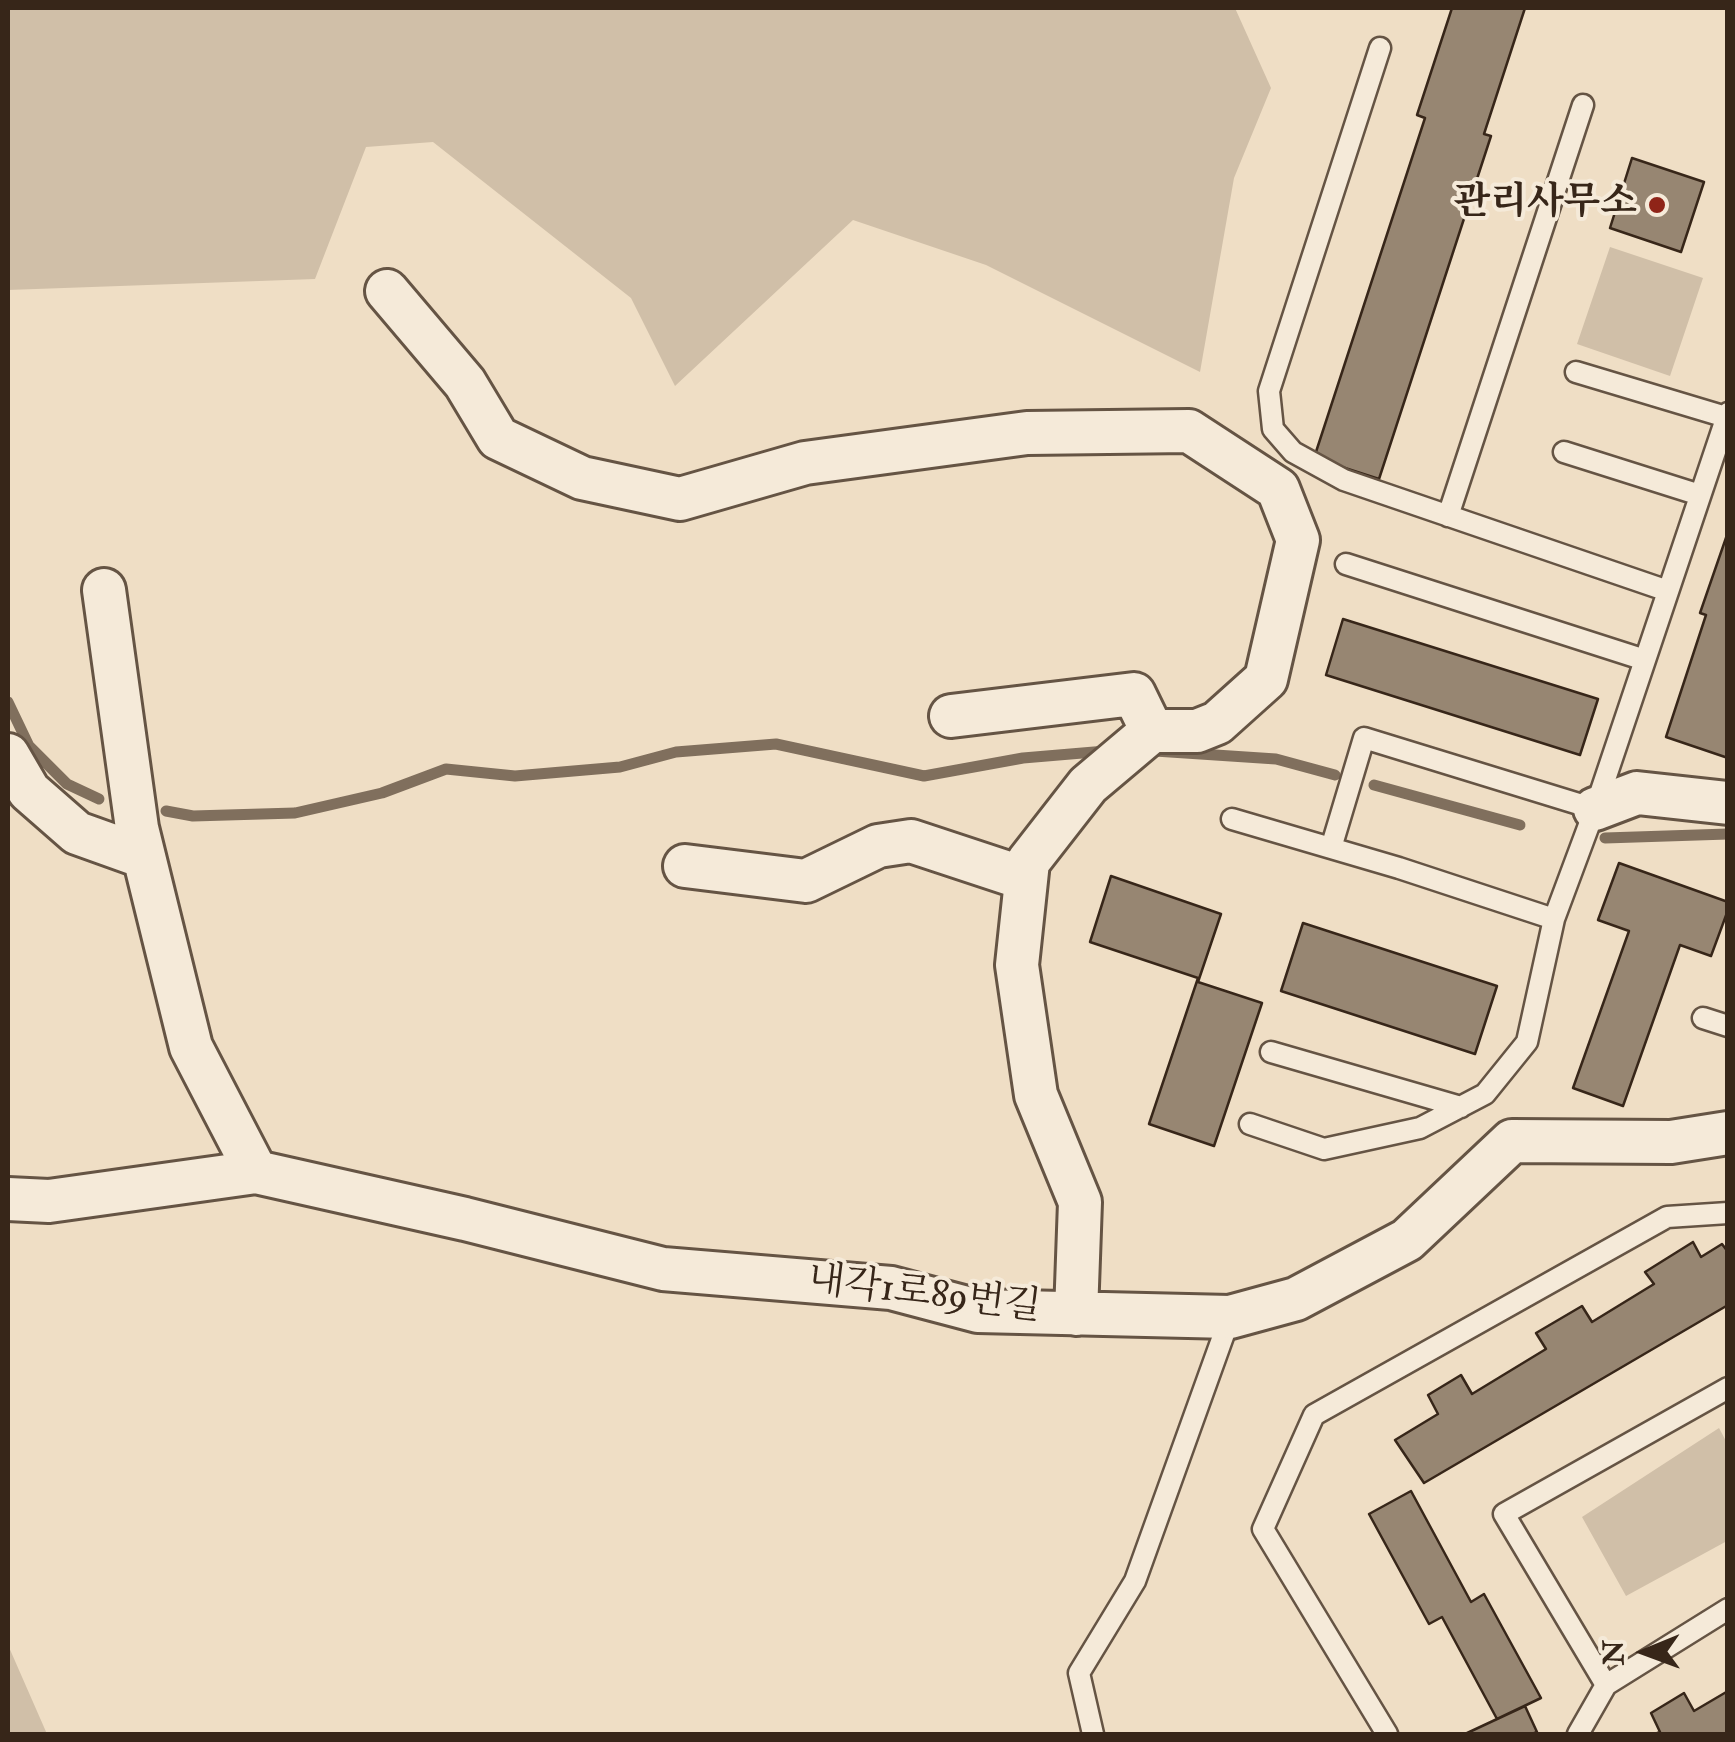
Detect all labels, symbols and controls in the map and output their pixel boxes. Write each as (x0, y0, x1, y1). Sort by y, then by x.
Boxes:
place label: 관리사무소 (1453, 182, 1637, 228)
marker: 관리사무소 (1646, 194, 1668, 216)
street label: 내각1로89번길 (805, 1259, 1043, 1333)
north arrow (1595, 1602, 1695, 1702)
text: N (1597, 1640, 1632, 1665)

